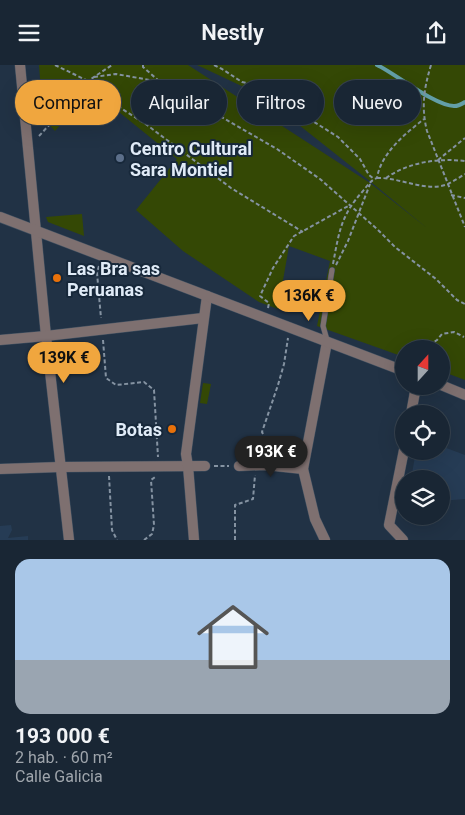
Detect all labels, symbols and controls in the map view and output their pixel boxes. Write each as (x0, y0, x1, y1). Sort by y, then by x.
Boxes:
icon: menu (15, 19, 43, 47)
icon: share (422, 19, 450, 47)
text: Nestly (201, 20, 264, 45)
chip: Comprar (15, 80, 121, 125)
chip: Alquilar (131, 80, 227, 125)
chip: Filtros (237, 80, 324, 125)
chip: Nuevo (334, 80, 421, 125)
place label: Centro Cultural Sara Montiel (130, 138, 252, 180)
marker: Centro Cultural Sara Montiel (114, 152, 126, 164)
place label: Las Bra sas Peruanas (67, 258, 160, 300)
marker: Las Bra sas Peruanas (51, 272, 63, 284)
pin: 136K € (268, 279, 350, 322)
text: 136K € (284, 286, 334, 305)
north arrow (395, 340, 450, 395)
map controls (395, 340, 450, 525)
pin: 139K € (23, 341, 105, 384)
text: 139K € (39, 348, 89, 367)
button: locate (395, 405, 450, 460)
place label: Botas (115, 419, 162, 440)
marker: Botas (166, 423, 178, 435)
pin: 193K € (230, 435, 312, 478)
text: 193K € (246, 442, 296, 461)
button: layers (395, 470, 450, 525)
icon: home (188, 592, 278, 682)
text: 193 000 € (15, 724, 110, 748)
text: 2 hab. · 60 m² (15, 748, 113, 767)
text: Calle Galicia (15, 767, 103, 786)

